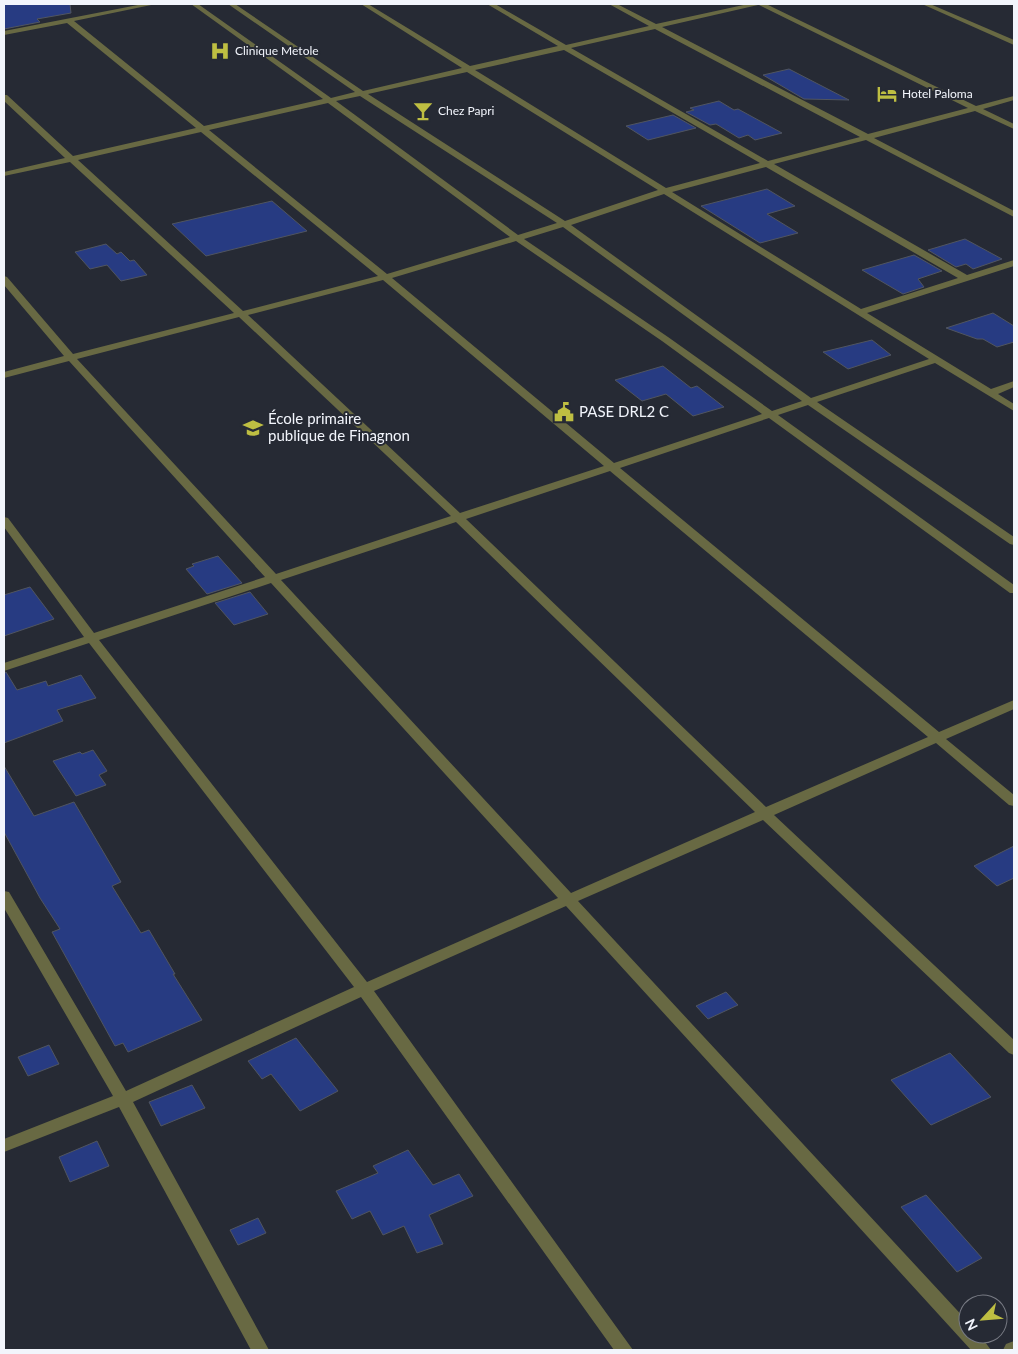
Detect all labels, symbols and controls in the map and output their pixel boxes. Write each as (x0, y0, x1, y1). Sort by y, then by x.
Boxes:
hospital icon: Clinique Metole (209, 40, 231, 62)
place label: Clinique Metole (235, 43, 319, 58)
hotel icon: Hotel Paloma (876, 83, 898, 105)
place label: Hotel Paloma (902, 86, 973, 101)
bar icon: Chez Papri (412, 100, 434, 122)
place label: Chez Papri (438, 103, 495, 118)
public building icon: PASE DRL2 C (553, 401, 575, 423)
place label: PASE DRL2 C (579, 402, 669, 420)
place label: École primaire publique de Finagnon (268, 409, 410, 444)
school or university icon: École primaire publique de Finagnon (242, 417, 264, 439)
north arrow (958, 1294, 1008, 1344)
text: N (961, 1316, 981, 1333)

